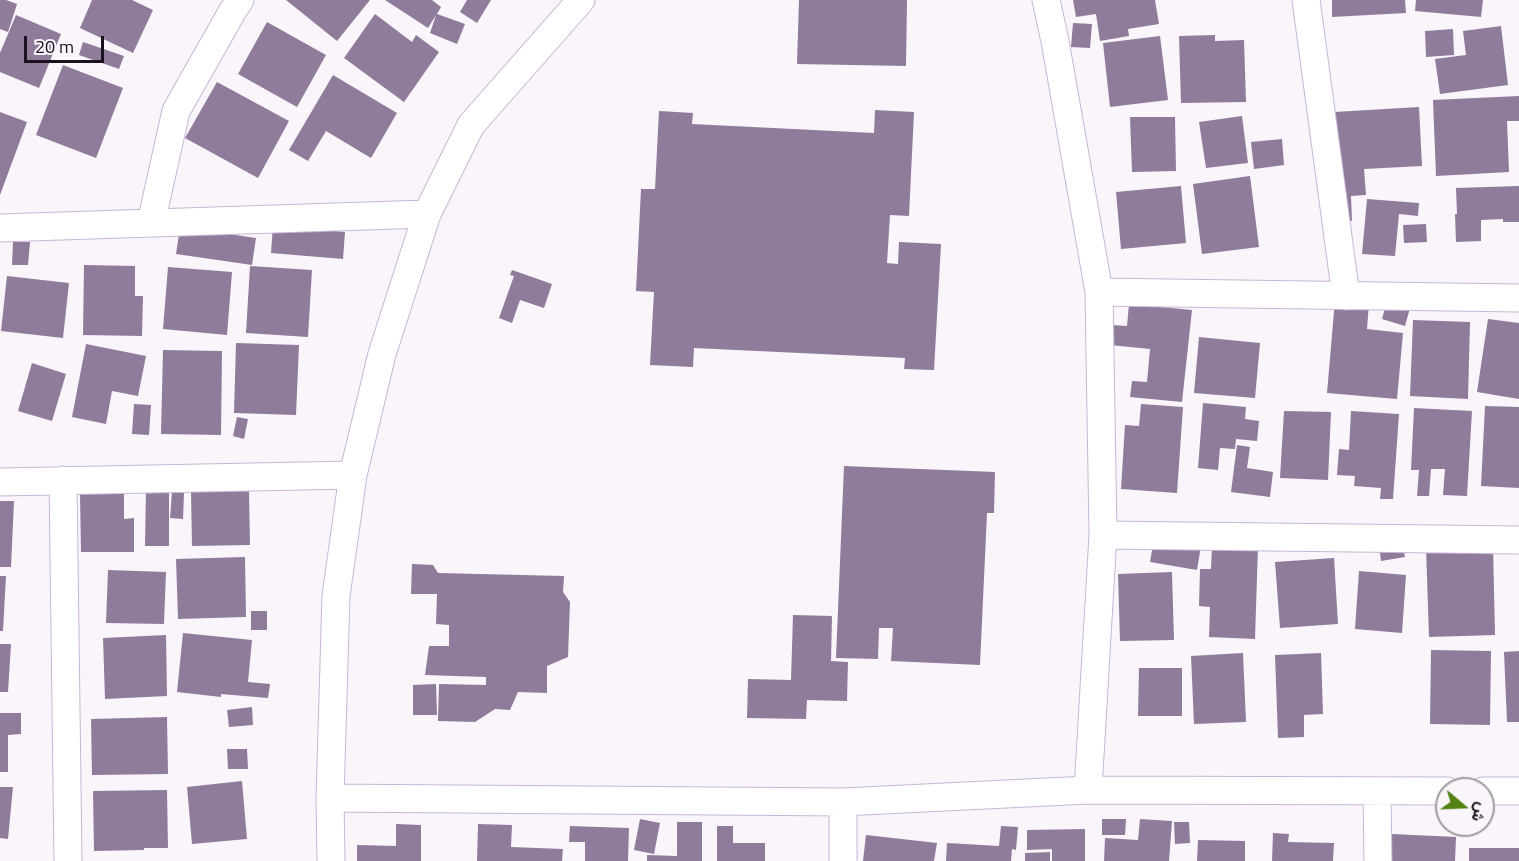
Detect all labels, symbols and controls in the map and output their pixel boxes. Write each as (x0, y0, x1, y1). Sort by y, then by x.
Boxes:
scale bar (27, 24, 106, 62)
text: 20 m (35, 33, 74, 60)
north arrow (1435, 777, 1495, 837)
text: ش (1466, 799, 1495, 825)

